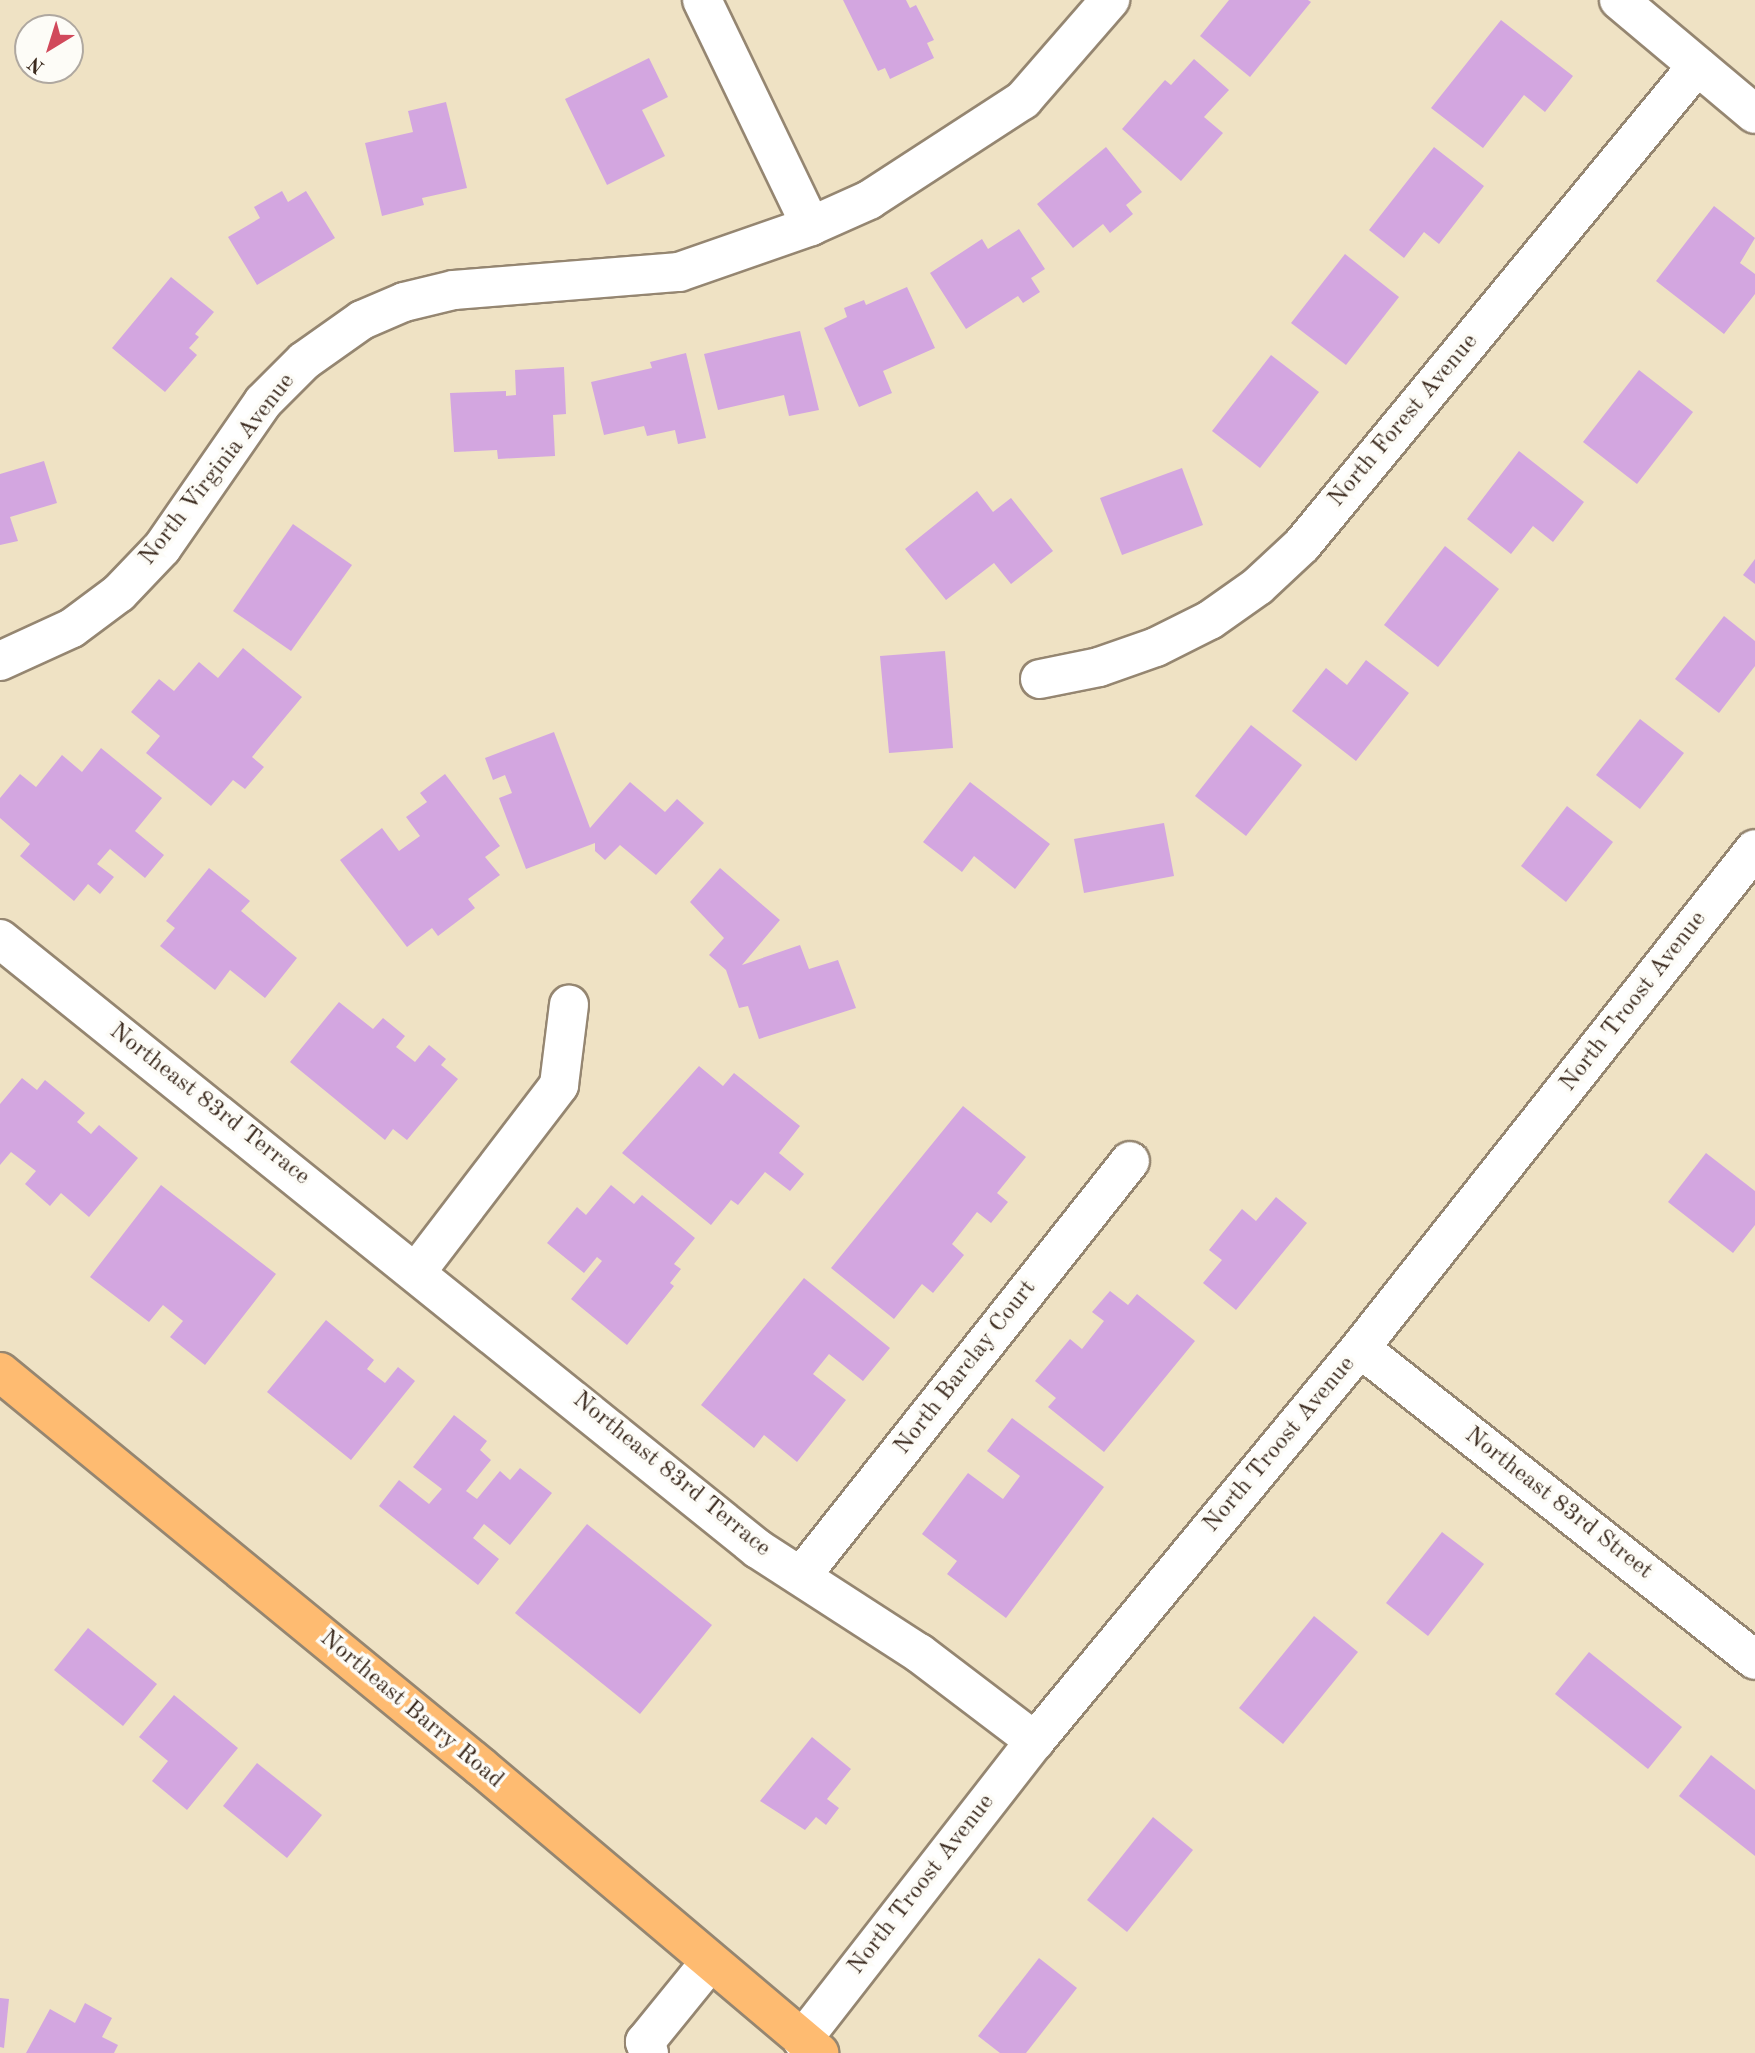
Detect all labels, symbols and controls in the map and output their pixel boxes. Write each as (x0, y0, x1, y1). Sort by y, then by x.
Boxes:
north arrow (14, 14, 84, 84)
text: N (25, 52, 49, 76)
street label: North Forest Avenue (1323, 328, 1485, 514)
street label: North Virginia Avenue (134, 368, 302, 572)
street label: North Troost Avenue (1555, 906, 1713, 1098)
street label: Northeast 83rd Terrace (103, 1018, 315, 1192)
street label: North Barclay Court (889, 1275, 1043, 1461)
street label: North Troost Avenue (1198, 1351, 1362, 1539)
street label: Northeast 83rd Terrace (566, 1386, 776, 1564)
street label: Northeast 83rd Street (1458, 1422, 1658, 1586)
street label: Northeast Barry Road (313, 1625, 509, 1795)
street label: North Troost Avenue (843, 1789, 1001, 1981)

